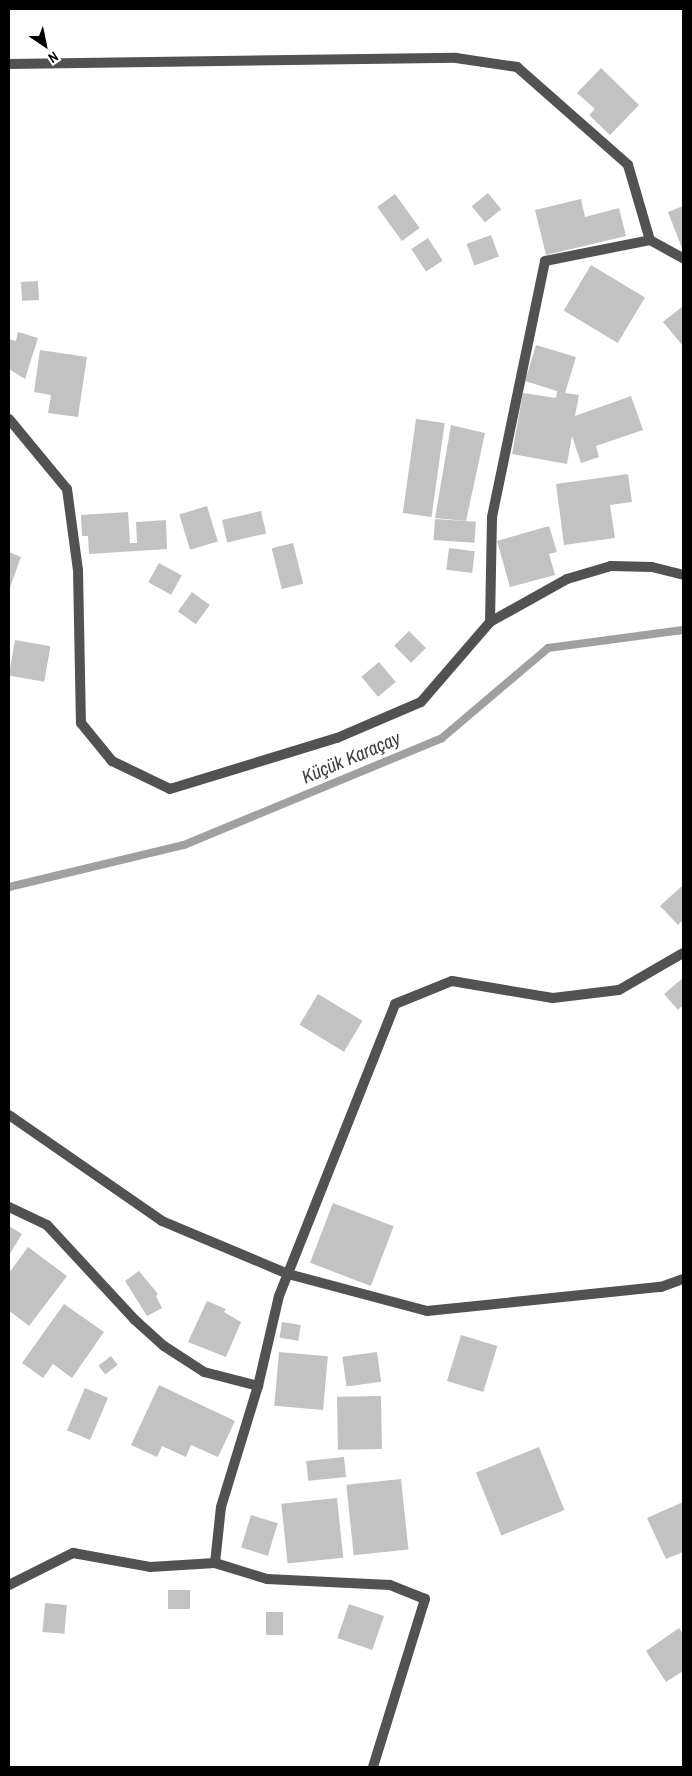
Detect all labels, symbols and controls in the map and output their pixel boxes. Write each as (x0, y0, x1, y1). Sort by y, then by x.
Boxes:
north arrow (20, 20, 70, 70)
text: N (45, 48, 62, 67)
water label: Küçük Karaçay (298, 727, 404, 789)

